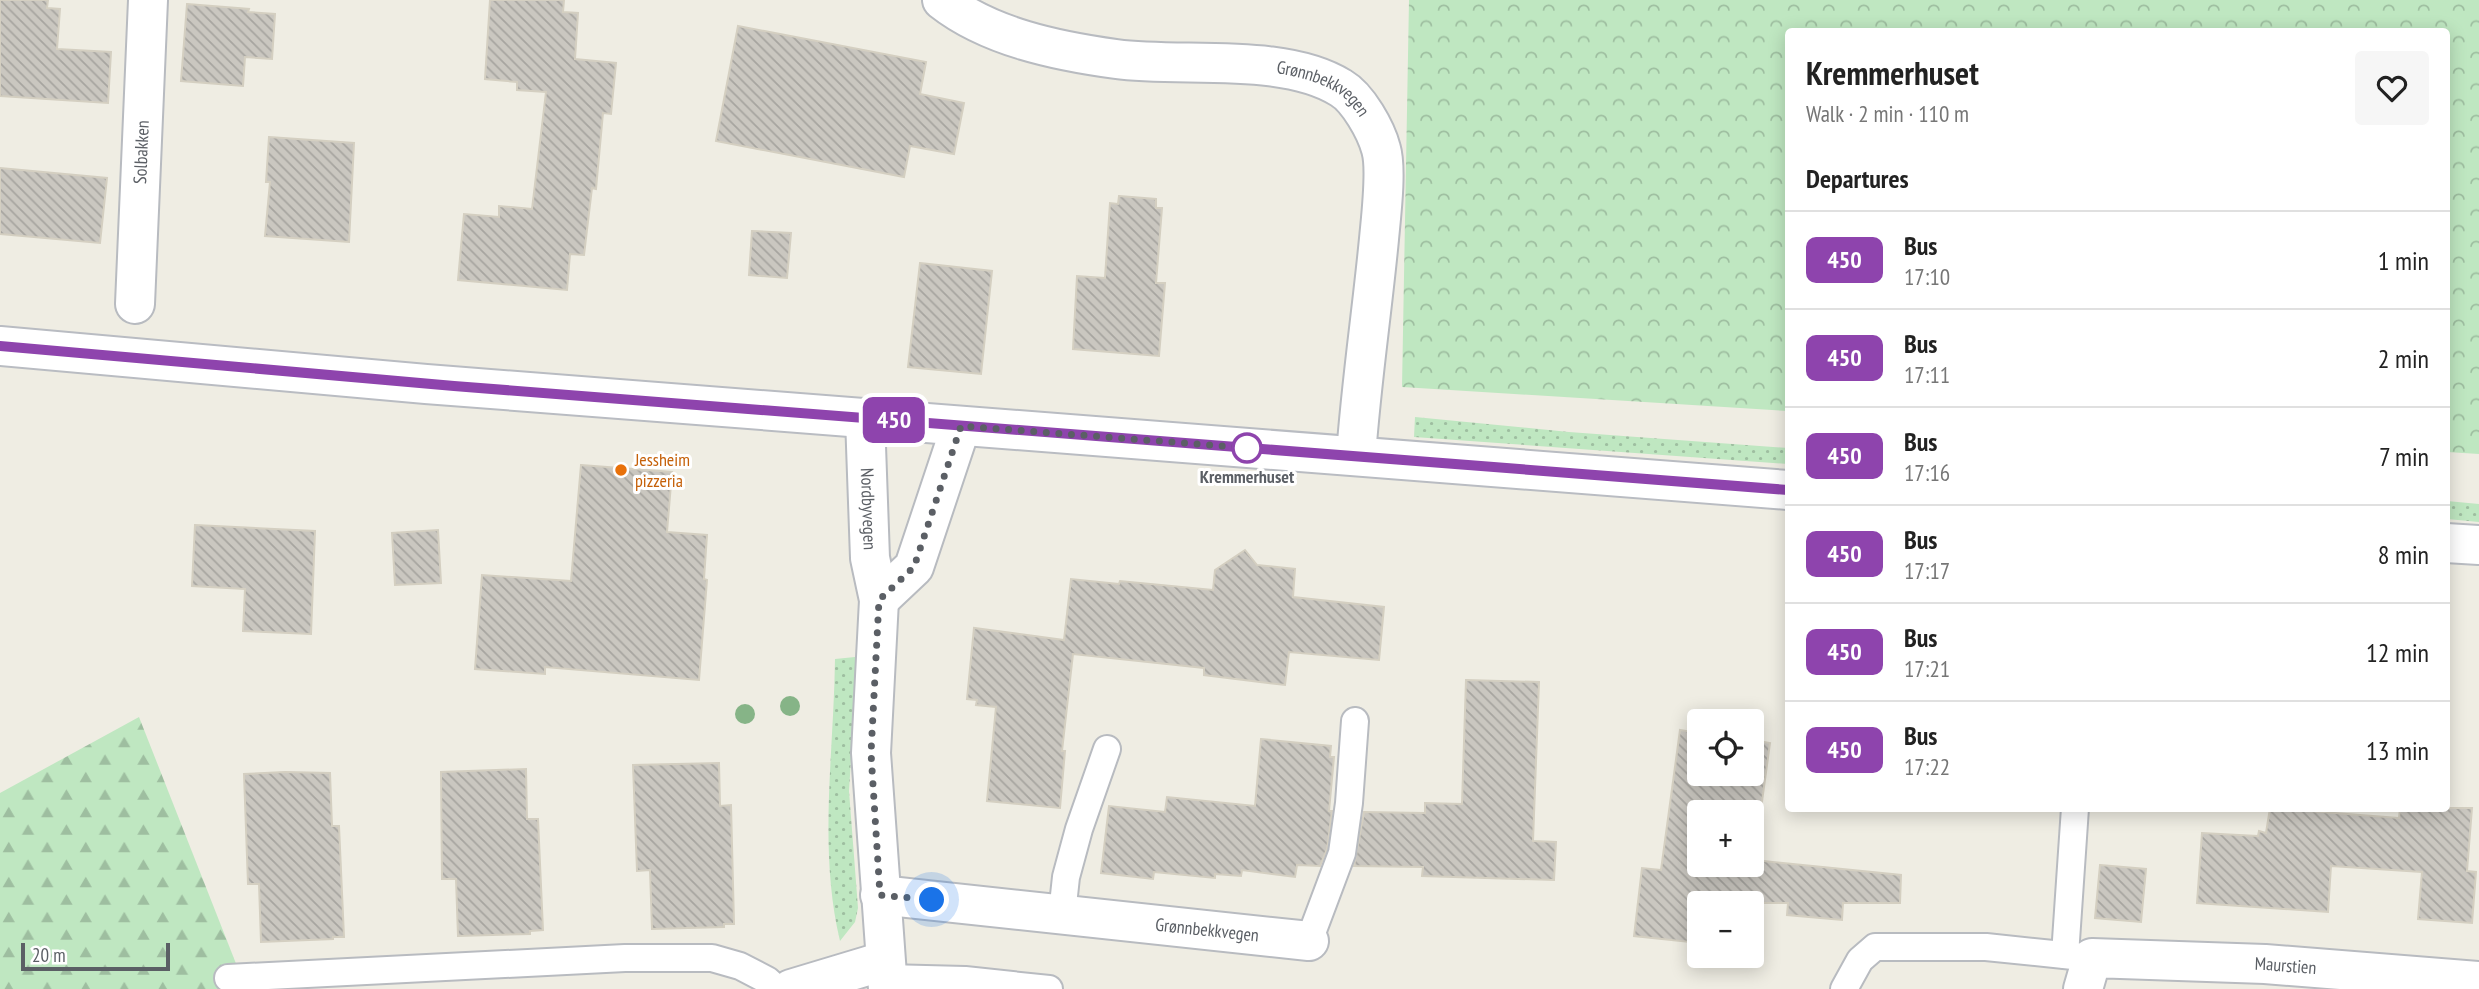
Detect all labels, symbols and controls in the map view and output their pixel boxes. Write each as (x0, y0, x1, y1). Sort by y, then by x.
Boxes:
text: Kremmerhuset (1806, 51, 1979, 94)
button: heart (2355, 51, 2429, 125)
street label: Grønnbekkvegen (1275, 55, 1375, 121)
text: Walk · 2 min · 110 m (1806, 99, 1969, 128)
street label: Solbakken (128, 120, 154, 185)
text: Departures (1806, 162, 1909, 195)
text: Bus (1904, 229, 1937, 262)
text: 450 (1827, 244, 1862, 275)
text: 1 min (2378, 244, 2429, 277)
text: 17:10 (1904, 262, 1950, 291)
text: Bus (1904, 327, 1937, 360)
text: 450 (1827, 342, 1862, 373)
text: 2 min (2378, 342, 2429, 375)
text: 17:11 (1904, 360, 1950, 389)
line badge: 450 (854, 397, 934, 443)
text: 450 (877, 404, 911, 435)
text: Bus (1904, 425, 1937, 458)
marker: Kremmerhuset (1232, 433, 1262, 463)
text: 450 (1827, 440, 1862, 471)
text: 7 min (2379, 440, 2429, 473)
place label: Jessheim pizzeria (634, 448, 690, 492)
text: 17:16 (1904, 458, 1950, 487)
marker: Jessheim pizzeria (613, 462, 629, 478)
place label: Kremmerhuset (1200, 465, 1295, 488)
street label: Nordbyvegen (856, 467, 882, 550)
text: Bus (1904, 523, 1937, 556)
text: 450 (1827, 538, 1862, 569)
text: 8 min (2378, 538, 2429, 571)
text: 17:17 (1904, 556, 1950, 585)
text: Bus (1904, 621, 1937, 654)
text: 450 (1827, 636, 1862, 667)
text: 12 min (2366, 636, 2429, 669)
text: 17:21 (1904, 654, 1950, 683)
map controls (1687, 709, 1764, 968)
button: locate (1687, 709, 1764, 786)
text: Bus (1904, 719, 1937, 752)
text: 450 (1827, 734, 1862, 765)
text: 13 min (2366, 734, 2429, 767)
text: 17:22 (1904, 752, 1950, 781)
button: + (1687, 800, 1764, 877)
your location (914, 882, 949, 917)
button: − (1687, 891, 1764, 968)
street label: Grønnbekkvegen (1154, 913, 1260, 947)
scale bar (21, 940, 170, 972)
text: 20 m (32, 943, 66, 967)
street label: Maurstien (2254, 952, 2317, 979)

